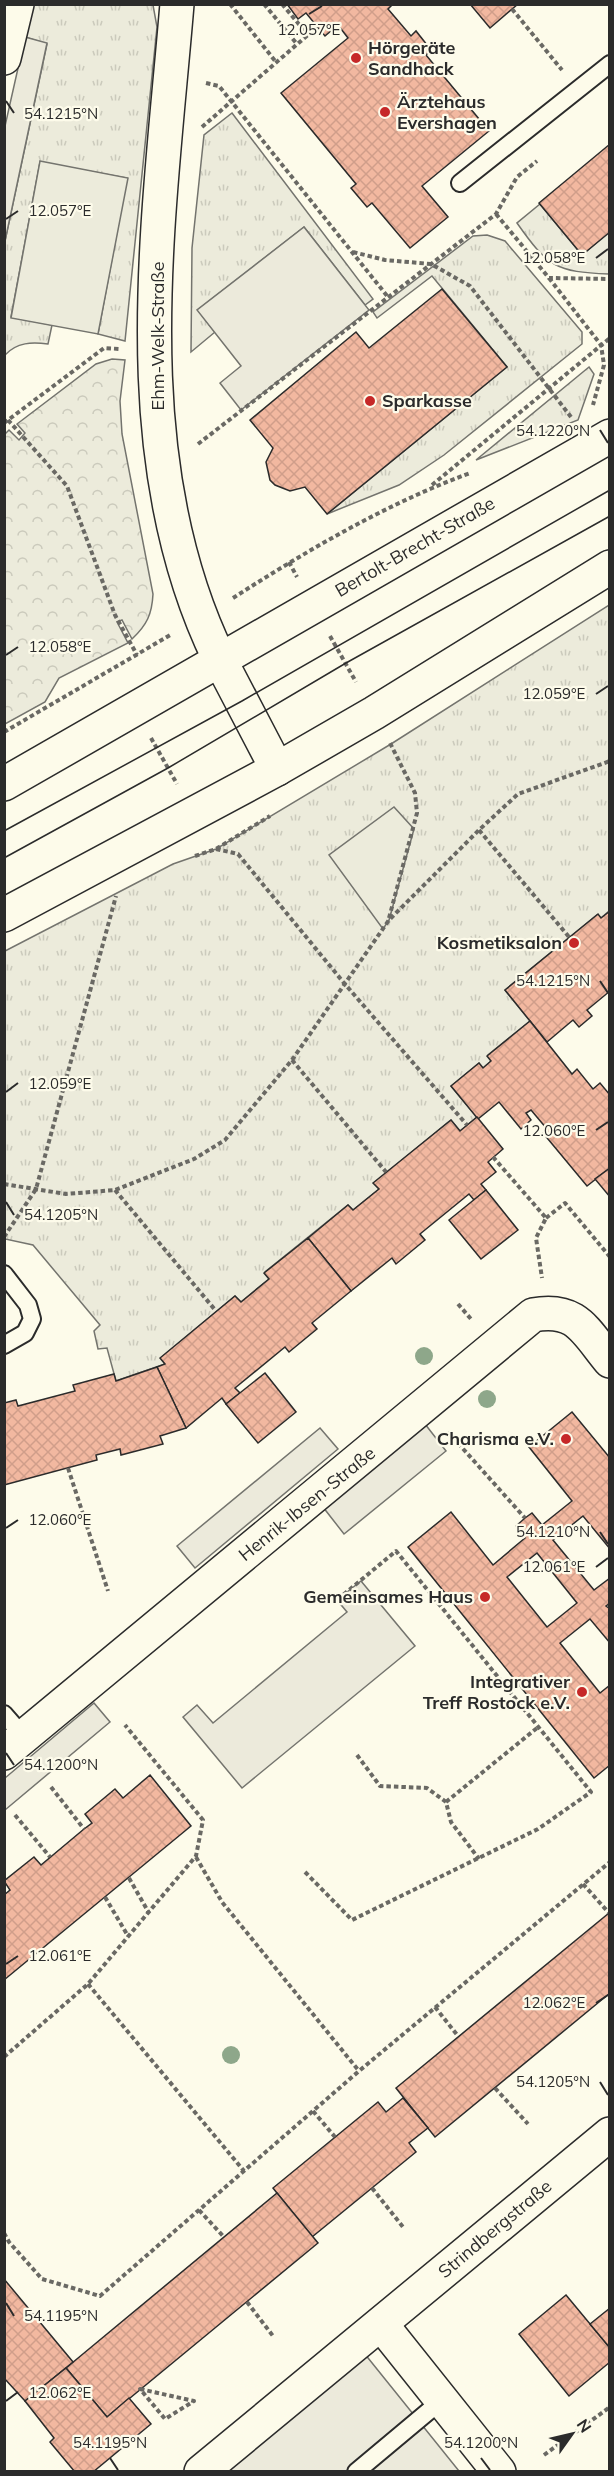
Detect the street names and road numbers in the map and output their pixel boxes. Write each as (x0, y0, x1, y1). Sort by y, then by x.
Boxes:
street label: Ehm-Welk-Straße (146, 262, 169, 410)
street label: Bertolt-Brecht-Straße (331, 491, 499, 602)
street label: Henrik-Ibsen-Straße (234, 1441, 380, 1566)
street label: Strindbergstraße (433, 2174, 556, 2283)

